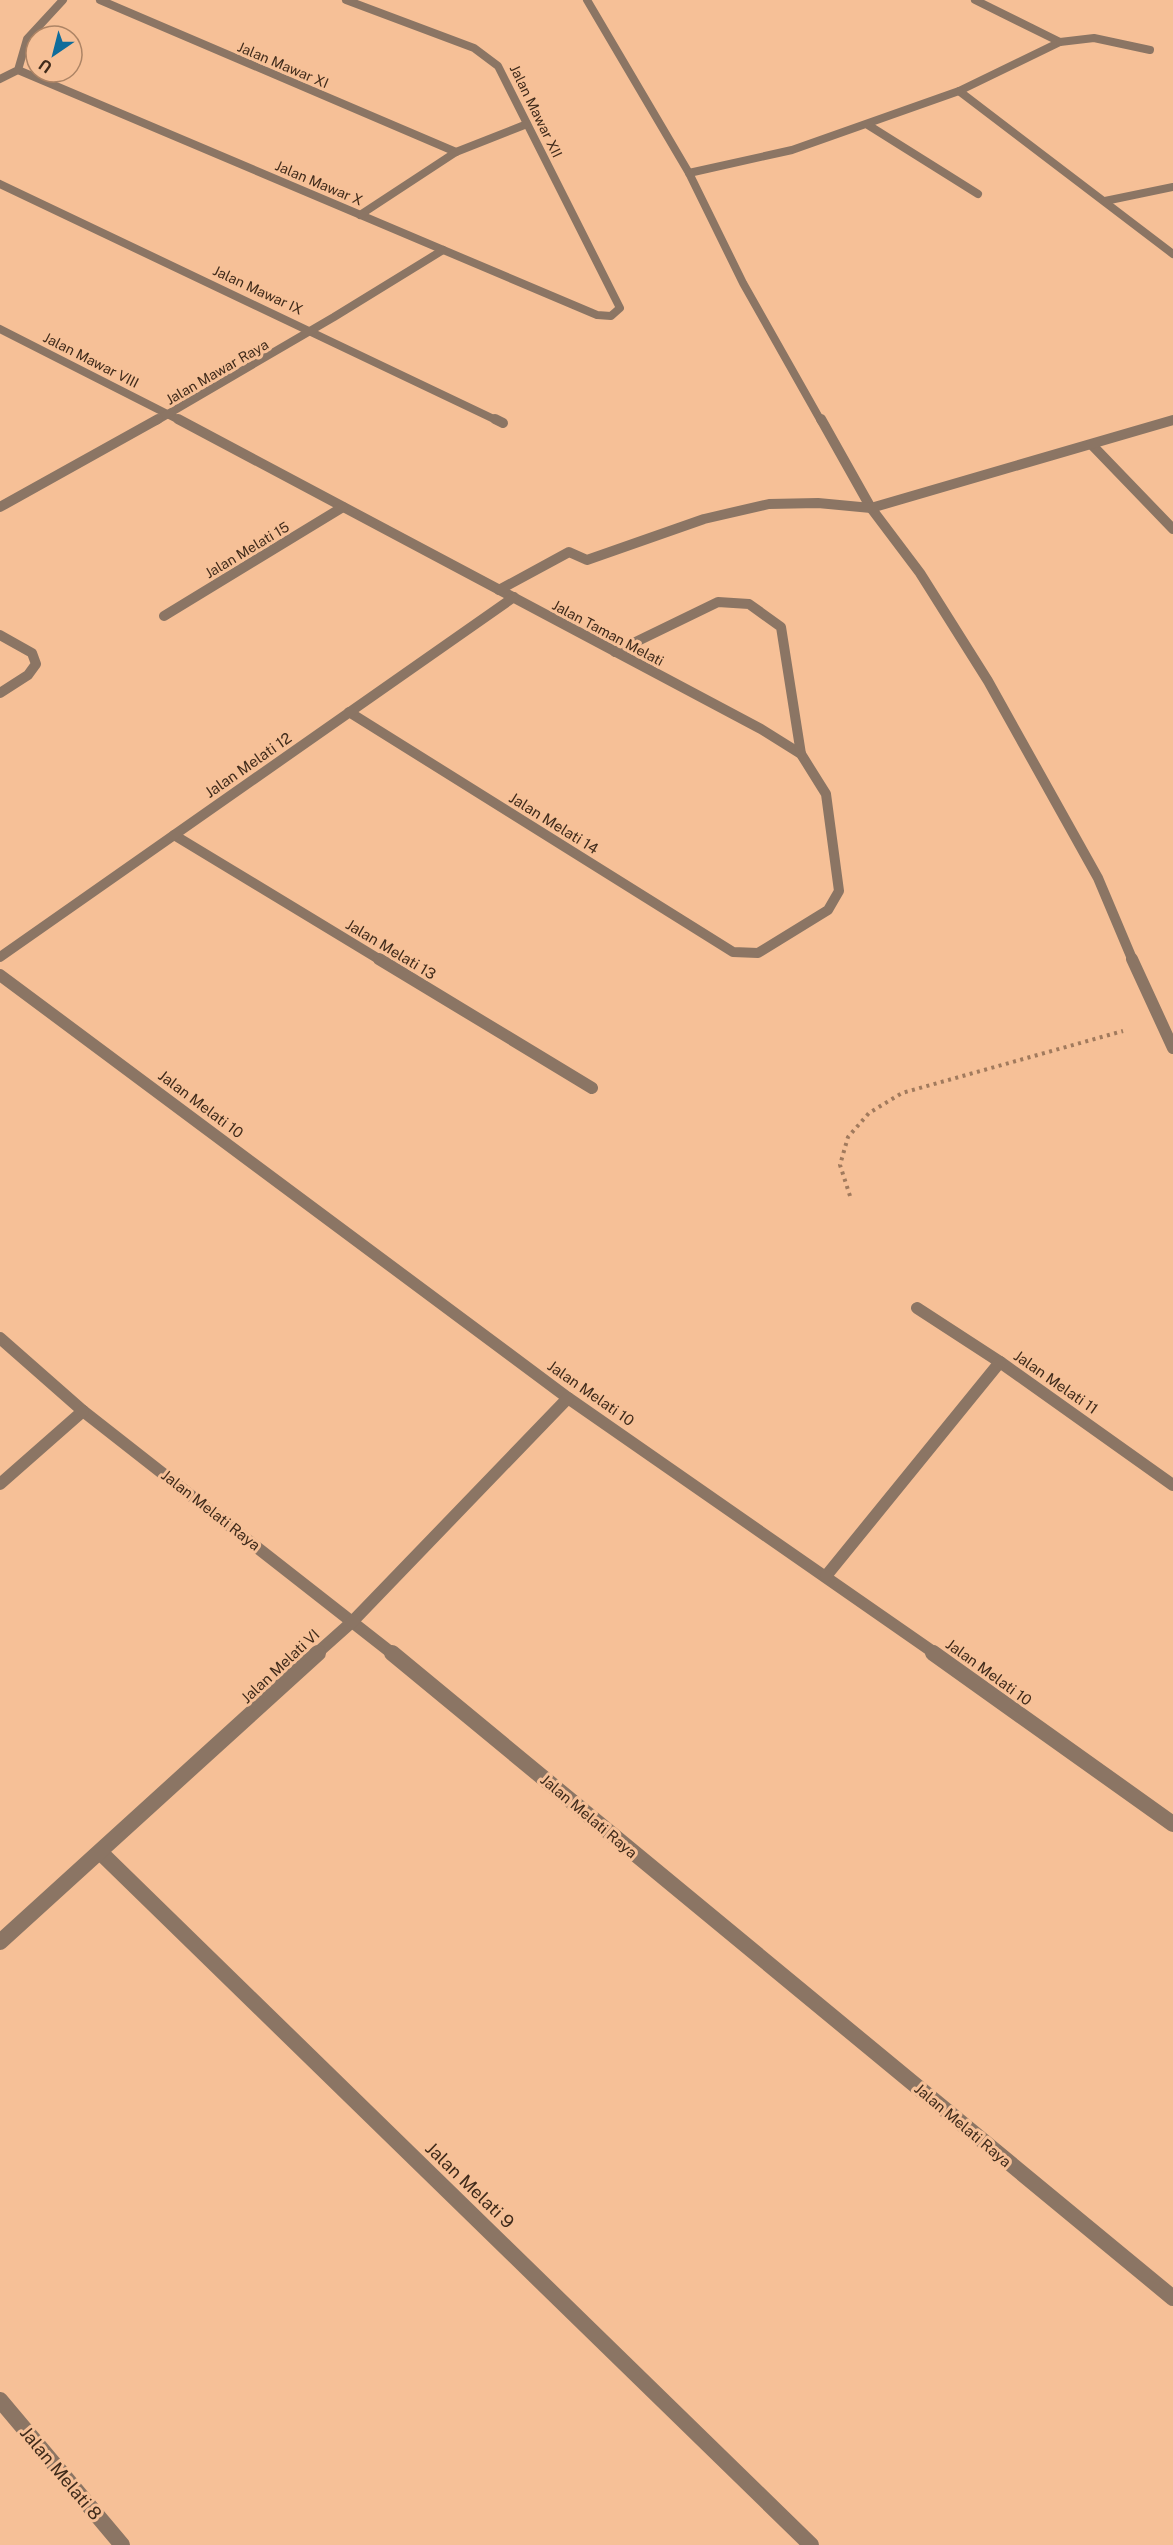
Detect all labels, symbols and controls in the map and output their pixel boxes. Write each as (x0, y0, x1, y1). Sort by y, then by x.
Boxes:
north arrow (24, 24, 84, 84)
street label: Jalan Mawar XI (235, 39, 331, 91)
text: U (35, 55, 56, 77)
street label: Jalan Mawar XII (507, 62, 565, 160)
street label: Jalan Mawar X (273, 157, 365, 209)
street label: Jalan Mawar IX (210, 262, 306, 318)
street label: Jalan Mawar VIII (41, 329, 141, 391)
street label: Jalan Mawar Raya (163, 336, 271, 408)
street label: Jalan Melati 15 (202, 519, 292, 581)
street label: Jalan Taman Melati (550, 597, 666, 669)
street label: Jalan Melati 12 (202, 729, 295, 801)
street label: Jalan Melati 14 (506, 789, 602, 857)
street label: Jalan Melati 13 (343, 915, 439, 983)
street label: Jalan Melati 10 (155, 1067, 247, 1141)
street label: Jalan Melati 11 (1011, 1347, 1101, 1417)
street label: Jalan Melati 10 (544, 1357, 638, 1429)
street label: Jalan Melati Raya (158, 1466, 264, 1554)
street label: Jalan Melati VI (237, 1626, 323, 1706)
street label: Jalan Melati 10 (943, 1635, 1035, 1709)
street label: Jalan Melati Raya (537, 1771, 641, 1861)
street label: Jalan Melati Raya (911, 2080, 1015, 2170)
street label: Jalan Melati 9 (421, 2137, 519, 2233)
street label: Jalan Melati 8 (16, 2422, 106, 2524)

